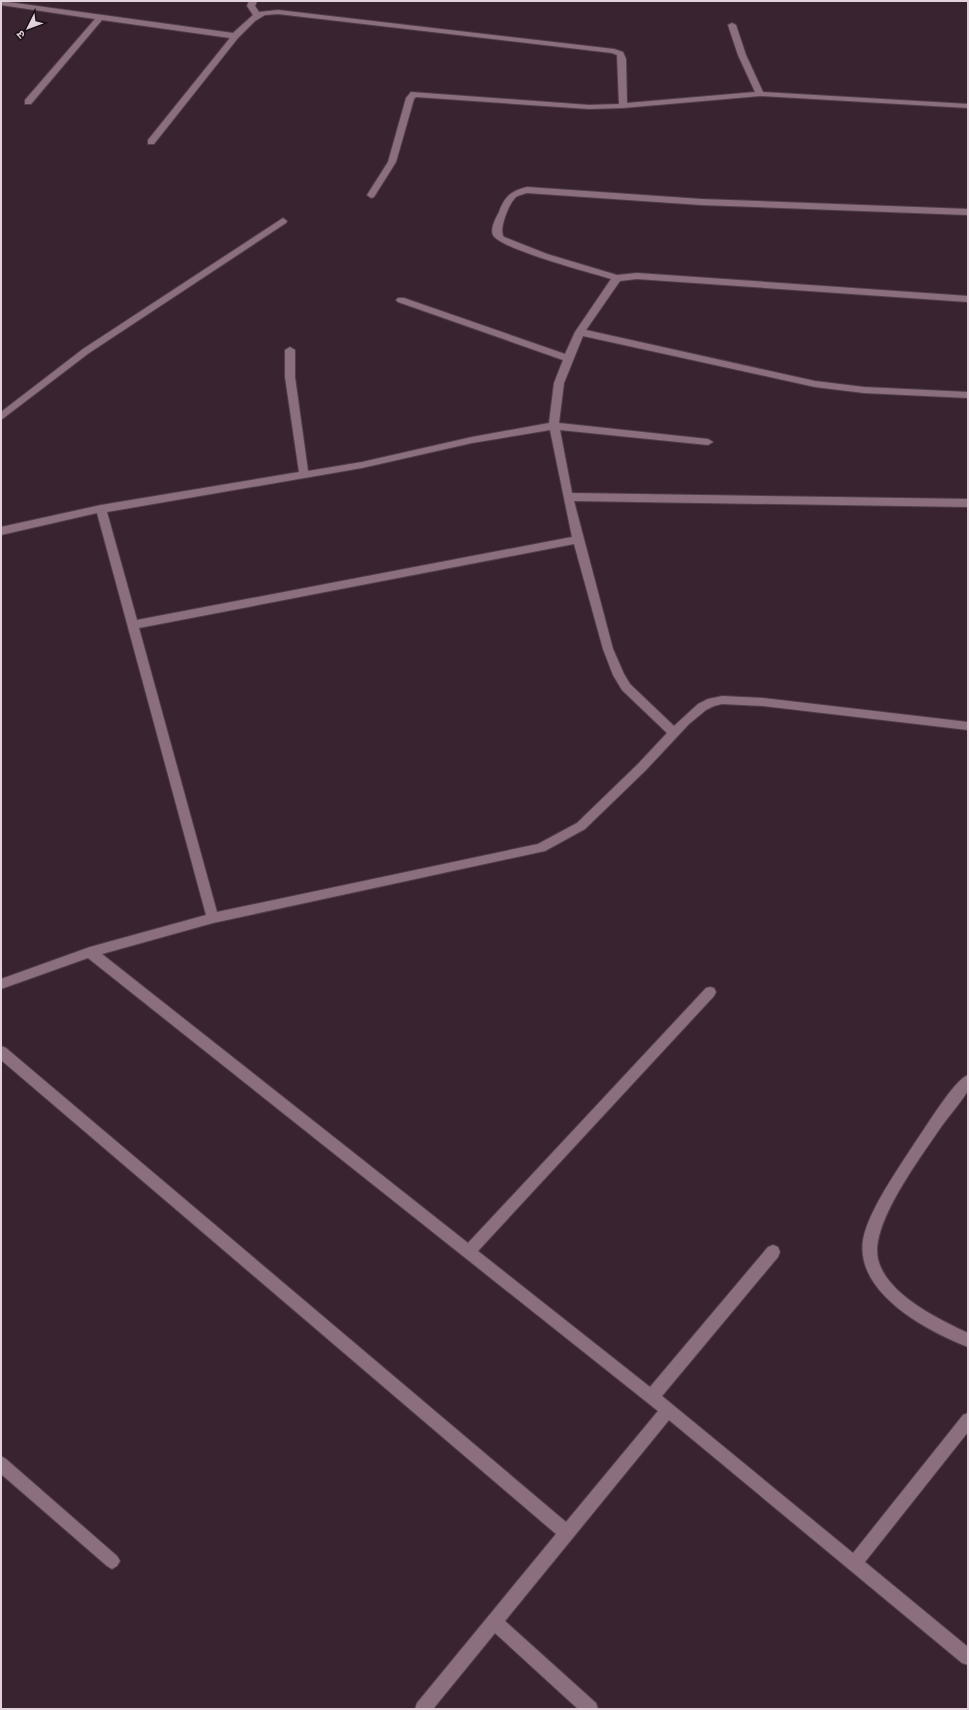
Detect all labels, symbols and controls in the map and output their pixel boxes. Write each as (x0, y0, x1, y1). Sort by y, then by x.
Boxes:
north arrow (8, 8, 48, 48)
text: उ (13, 28, 27, 42)

